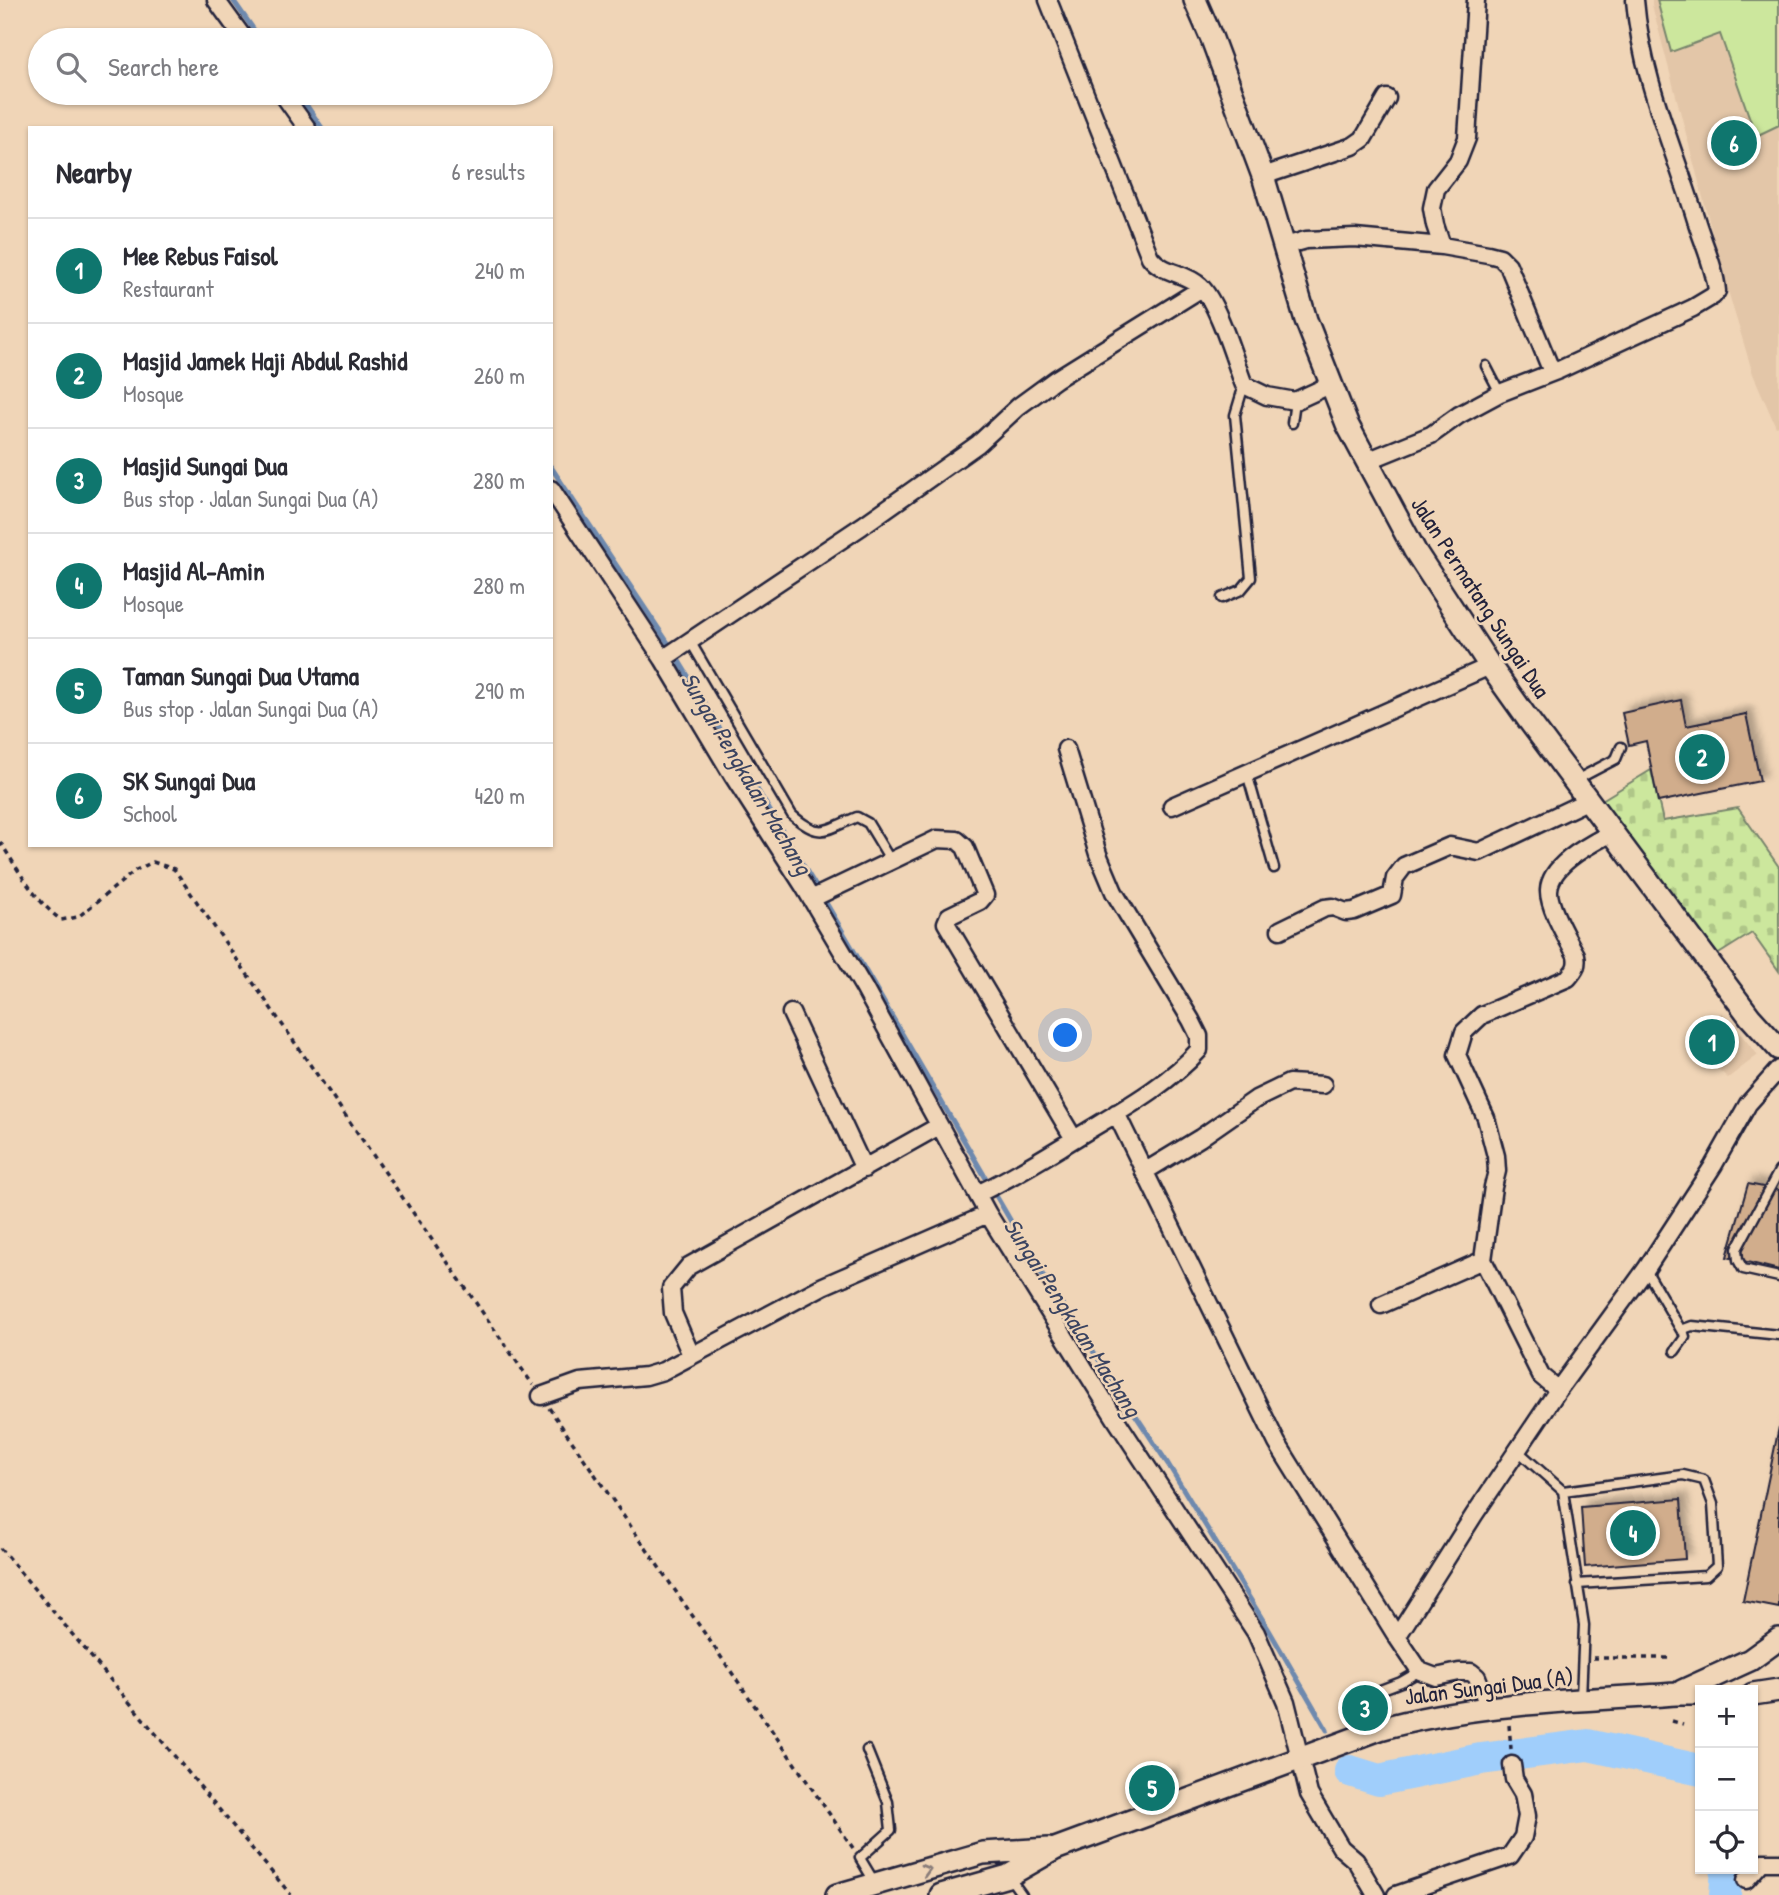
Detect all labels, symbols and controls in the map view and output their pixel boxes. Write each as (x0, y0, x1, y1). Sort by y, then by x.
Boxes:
search box (28, 28, 553, 105)
icon: search (52, 48, 90, 86)
text: Search here (108, 49, 219, 84)
pin: 6 (1711, 117, 1757, 169)
text: Nearby (56, 152, 132, 192)
text: 6 results (452, 156, 525, 187)
text: Mee Rebus Faisol (123, 238, 278, 273)
text: 1 (75, 255, 83, 286)
text: 240 m (474, 255, 525, 286)
text: Restaurant (123, 273, 214, 304)
text: Masjid Jamek Haji Abdul Rashid (123, 343, 407, 378)
text: 2 (74, 360, 84, 391)
text: 260 m (474, 360, 525, 391)
text: Mosque (123, 378, 184, 409)
text: Masjid Sungai Dua (123, 448, 287, 483)
text: 3 (74, 465, 84, 496)
text: 280 m (473, 465, 525, 496)
text: Bus stop · Jalan Sungai Dua (A) (123, 483, 379, 514)
street label: Jalan Permatang Sungai Dua (1404, 490, 1558, 704)
text: Masjid Al-Amin (123, 553, 265, 588)
text: 4 (75, 570, 83, 601)
text: 280 m (473, 570, 525, 601)
text: Mosque (123, 588, 184, 619)
text: Taman Sungai Dua Utama (123, 658, 359, 693)
water label: Sungai Pengkalan Machang (673, 666, 821, 882)
text: 5 (74, 675, 84, 706)
text: 290 m (475, 675, 525, 706)
text: Bus stop · Jalan Sungai Dua (A) (123, 693, 379, 724)
pin: 2 (1679, 731, 1725, 783)
text: SK Sungai Dua (123, 763, 255, 798)
text: 6 (74, 780, 84, 811)
text: 420 m (474, 780, 525, 811)
text: School (123, 798, 177, 829)
pin: 1 (1689, 1016, 1735, 1068)
your location (1048, 1018, 1082, 1052)
water label: Sungai Pengkalan Machang (996, 1212, 1150, 1424)
pin: 4 (1610, 1507, 1656, 1559)
street label: Jalan Sungai Dua (A) (1403, 1660, 1575, 1712)
pin: 3 (1342, 1682, 1388, 1734)
map controls (1695, 1685, 1758, 1874)
button: + (1695, 1685, 1758, 1748)
button: − (1695, 1748, 1758, 1811)
pin: 5 (1129, 1762, 1175, 1814)
button: locate (1695, 1811, 1758, 1874)
one-way arrow (920, 1864, 932, 1879)

